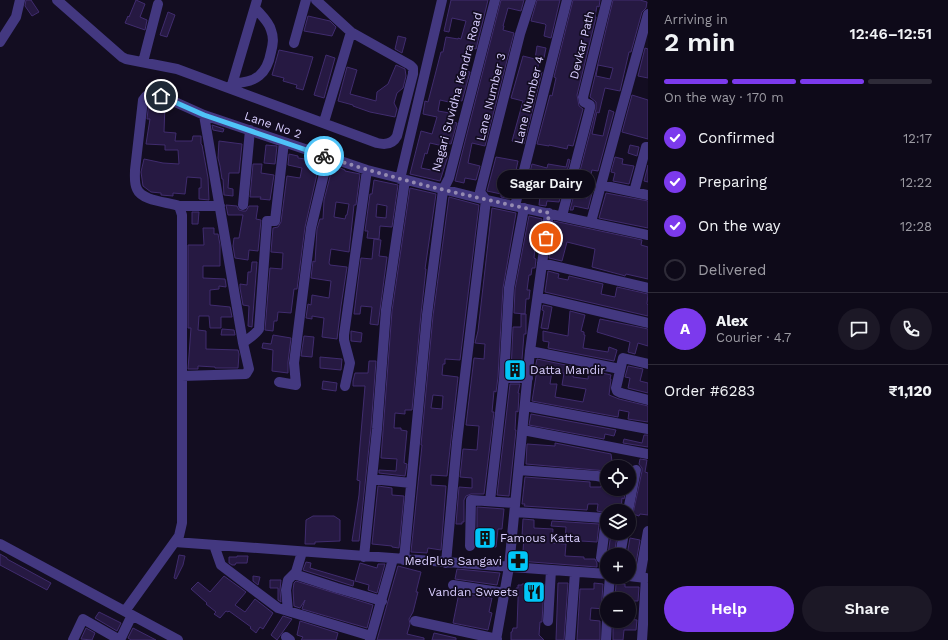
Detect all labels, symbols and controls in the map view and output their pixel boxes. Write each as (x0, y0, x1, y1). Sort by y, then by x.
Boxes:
street label: Devkar Path (567, 9, 597, 81)
street label: Nagari Suvidha Kendra Road (429, 11, 485, 173)
text: Arriving in (664, 12, 728, 27)
text: 12:46–12:51 (850, 25, 932, 43)
text: 2 min (664, 27, 735, 57)
street label: Lane Number 3 (473, 52, 509, 142)
street label: Lane Number 4 (511, 54, 547, 146)
pin (144, 79, 178, 113)
icon: home (150, 85, 172, 107)
text: On the way · 170 m (664, 90, 784, 105)
street label: Lane No 2 (243, 109, 303, 141)
icon: check (664, 127, 686, 149)
text: Confirmed (698, 129, 775, 147)
text: 12:17 (903, 131, 932, 146)
courier (304, 136, 344, 176)
icon: bike (313, 145, 335, 167)
callout: Sagar Dairy (497, 170, 595, 198)
icon: check (664, 171, 686, 193)
text: Preparing (698, 173, 767, 191)
text: 12:22 (900, 175, 932, 190)
text: Sagar Dairy (510, 176, 582, 191)
icon: check (664, 215, 686, 237)
text: On the way (698, 217, 780, 235)
text: 12:28 (900, 219, 932, 234)
pin (529, 221, 563, 255)
icon: bag (535, 227, 557, 249)
text: Delivered (698, 261, 766, 279)
button: chat (838, 308, 880, 350)
button: phone (890, 308, 932, 350)
text: Alex (716, 312, 748, 330)
text: A (680, 320, 690, 338)
text: Courier · 4.7 (716, 330, 791, 345)
building icon: Datta Mandir (502, 357, 528, 383)
place label: Datta Mandir (530, 363, 605, 377)
text: Order #6283 (664, 382, 755, 400)
text: ₹1,120 (889, 382, 932, 400)
map controls (600, 460, 636, 628)
button: locate (600, 460, 636, 496)
button: layers (600, 504, 636, 540)
building icon: Famous Katta (472, 525, 498, 551)
place label: Famous Katta (500, 531, 581, 545)
pharmacy icon: MedPlus Sangavi (505, 548, 531, 574)
button: + (600, 548, 636, 584)
place label: MedPlus Sangavi (404, 554, 502, 568)
restaurant icon: Vandan Sweets (521, 579, 547, 605)
place label: Vandan Sweets (428, 585, 518, 599)
button: Help (664, 586, 794, 632)
button: Share (802, 586, 932, 632)
button: − (600, 592, 636, 628)

